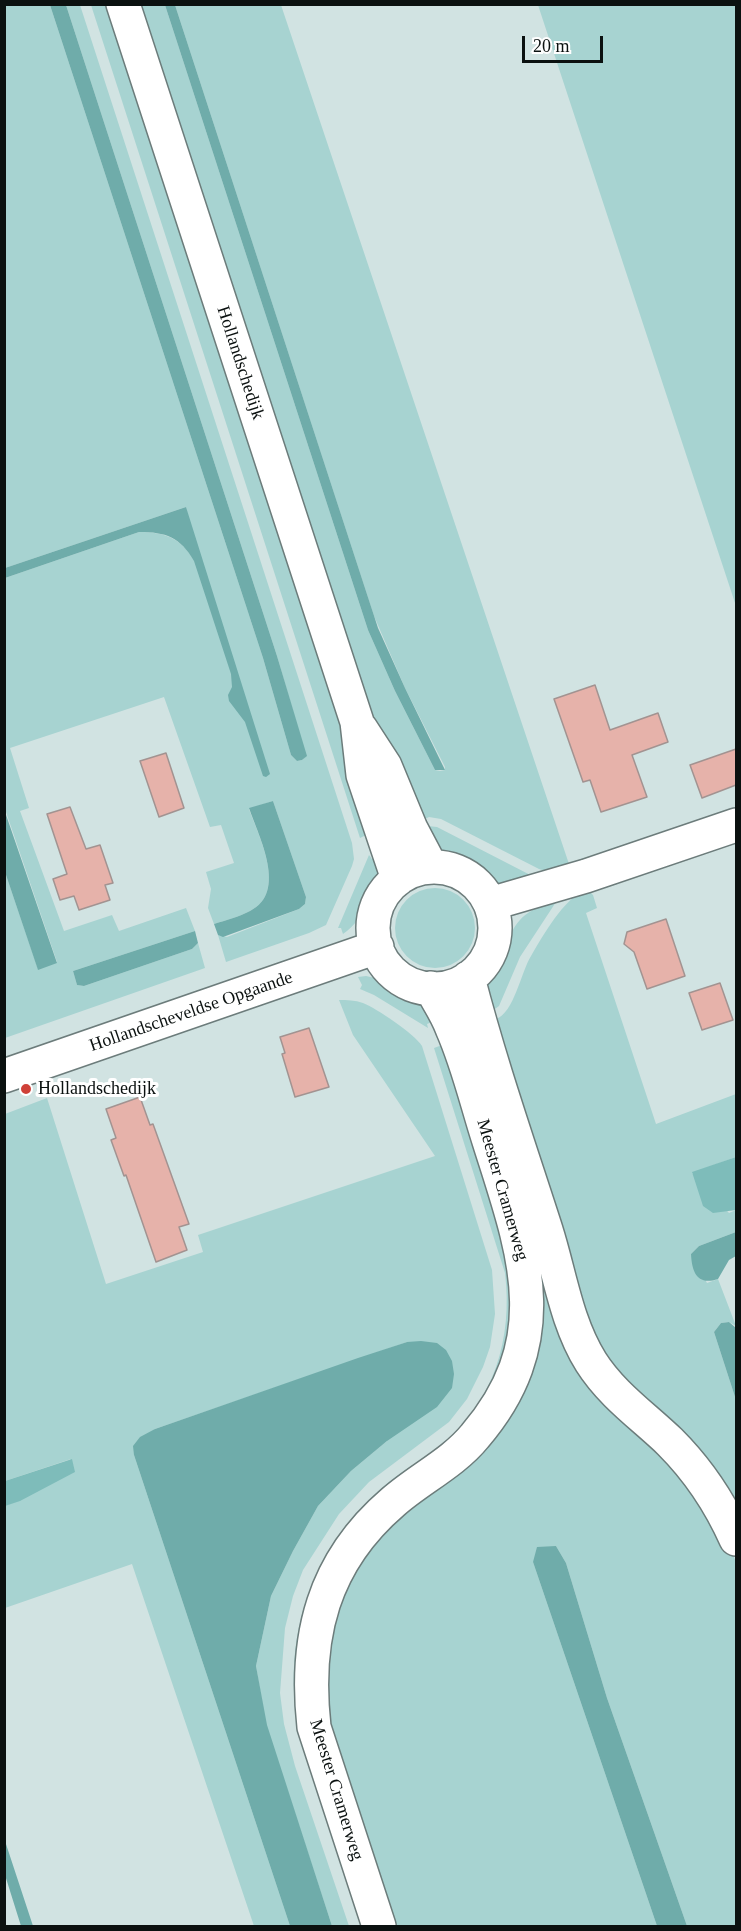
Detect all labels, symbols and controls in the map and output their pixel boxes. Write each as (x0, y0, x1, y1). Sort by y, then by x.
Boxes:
scale bar (525, 24, 606, 62)
text: 20 m (533, 36, 570, 56)
street label: Hollandschedijk (212, 304, 268, 422)
street label: Hollandscheveldse Opgaande (87, 967, 295, 1057)
place label: Hollandschedijk (38, 1078, 156, 1100)
marker: Hollandschedijk (19, 1082, 33, 1096)
street label: Meester Cramerweg (471, 1117, 533, 1263)
street label: Meester Cramerweg (304, 1717, 368, 1863)

